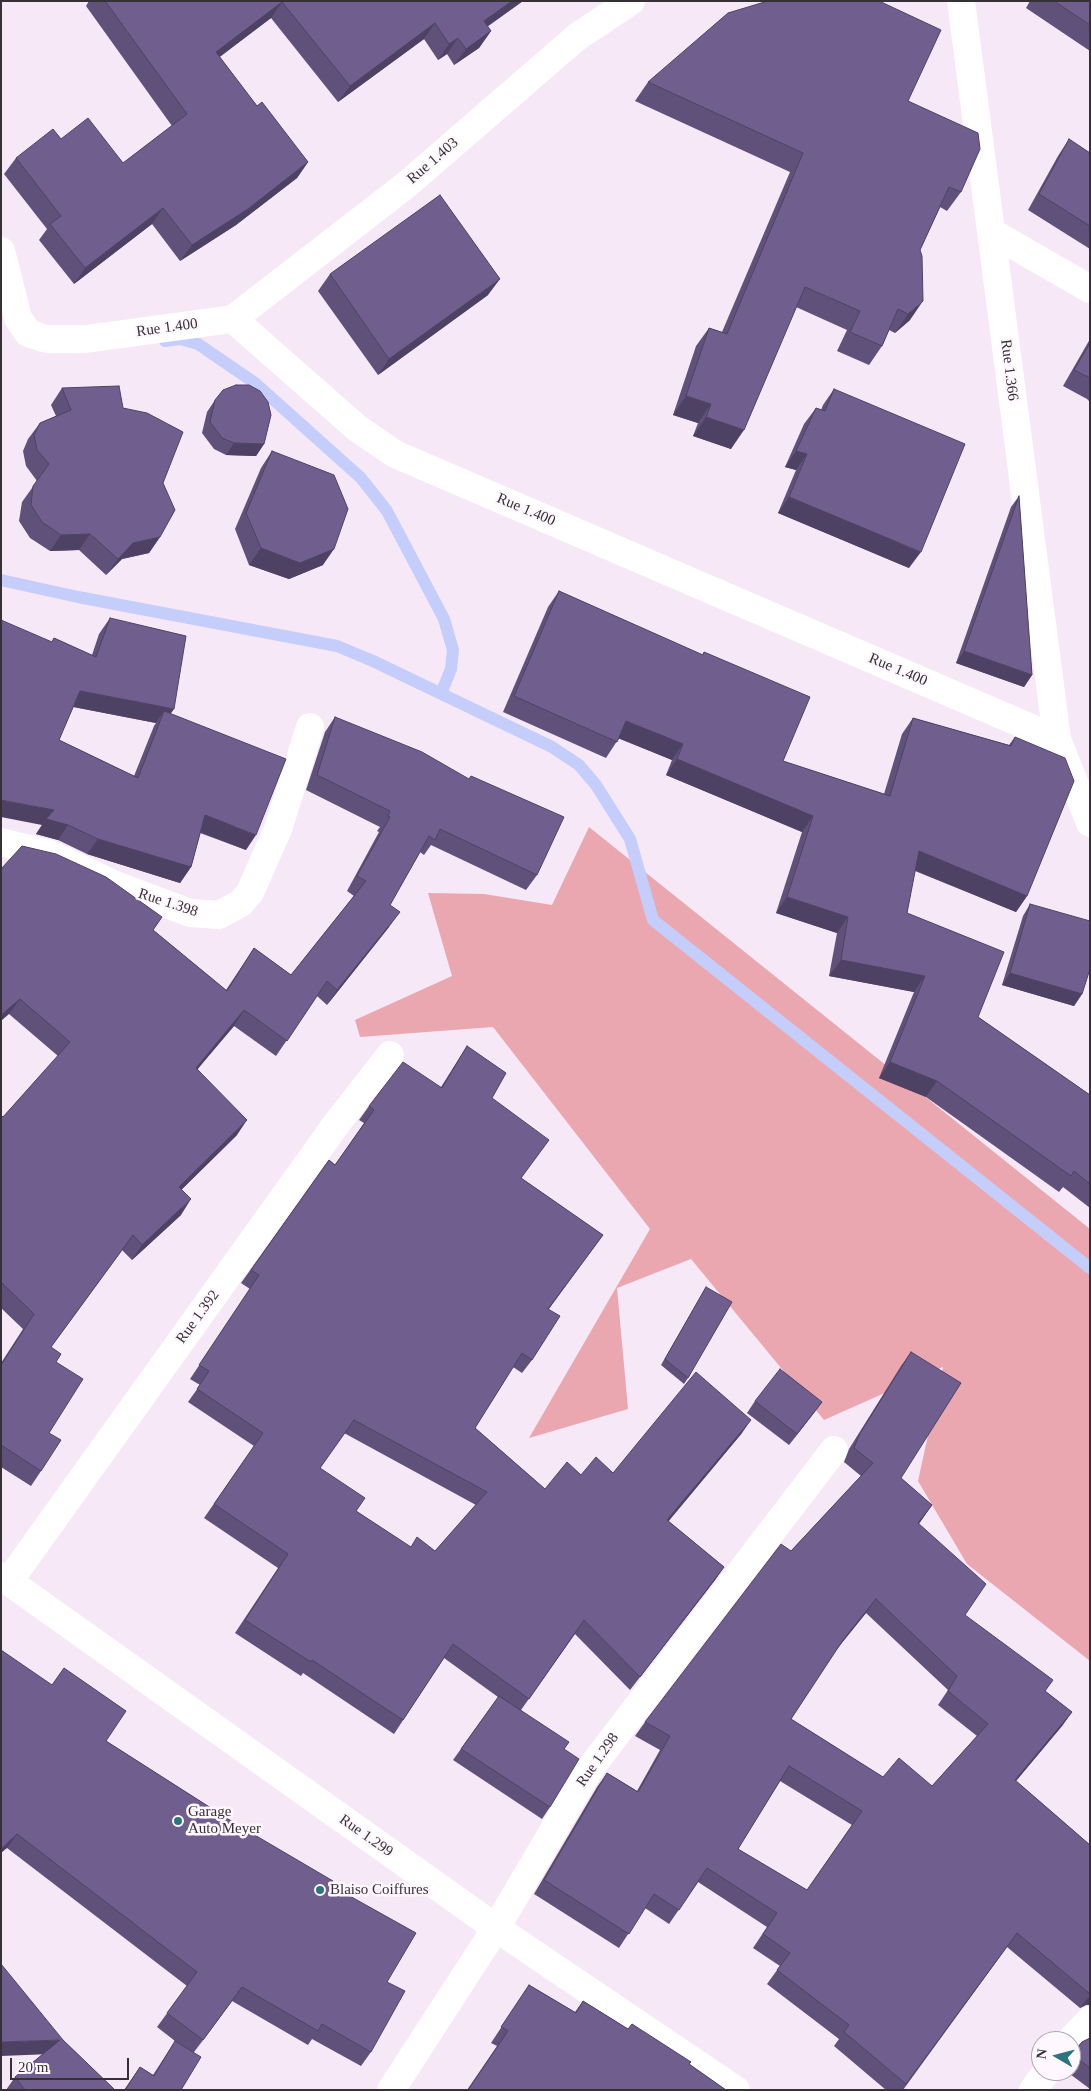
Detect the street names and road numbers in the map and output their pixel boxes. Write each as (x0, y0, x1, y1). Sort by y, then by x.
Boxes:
street label: Rue 1.403 (404, 134, 462, 188)
street label: Rue 1.400 (135, 315, 199, 341)
street label: Rue 1.366 (996, 338, 1022, 402)
street label: Rue 1.400 (494, 490, 558, 530)
street label: Rue 1.400 (866, 650, 930, 690)
street label: Rue 1.398 (136, 885, 200, 921)
street label: Rue 1.392 (173, 1287, 223, 1347)
street label: Rue 1.298 (573, 1730, 623, 1790)
street label: Rue 1.299 (336, 1811, 396, 1861)

